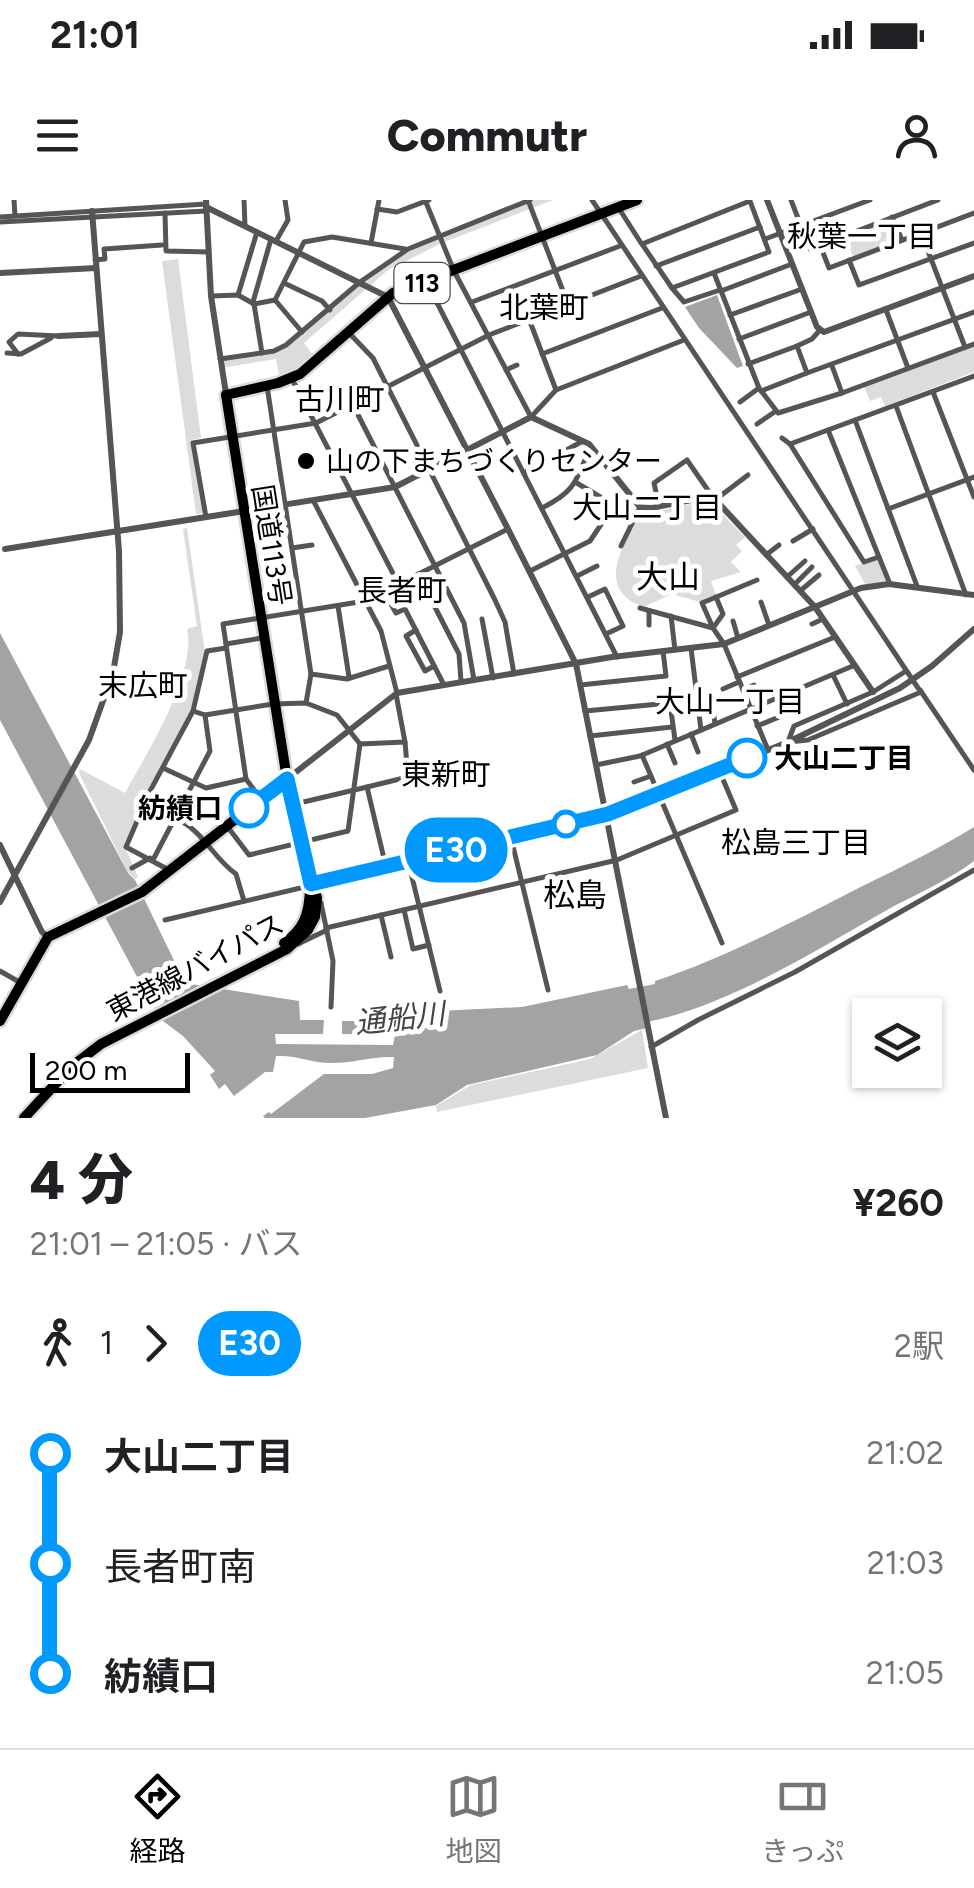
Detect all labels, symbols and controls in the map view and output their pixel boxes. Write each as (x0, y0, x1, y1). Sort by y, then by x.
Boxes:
text: 21:01 (50, 12, 140, 58)
icon: menu (30, 108, 85, 163)
text: Commutr (387, 108, 587, 162)
icon: person (889, 108, 944, 163)
district label: 秋葉一丁目 (787, 218, 937, 255)
road number: 113 (394, 263, 450, 303)
district label: 北葉町 (499, 289, 589, 326)
district label: 古川町 (295, 381, 385, 418)
place label: 山の下まちづくりセンター (326, 444, 662, 478)
marker: 山の下まちづくりセンター (295, 450, 317, 472)
street label: 国道113号 (246, 482, 298, 608)
district label: 大山二丁目 (572, 489, 722, 526)
district label: 大山 (636, 558, 700, 596)
district label: 長者町 (357, 572, 447, 609)
district label: 末広町 (98, 667, 188, 704)
district label: 大山一丁目 (655, 683, 805, 720)
marker: 大山二丁目 (728, 739, 766, 777)
place label: 大山二丁目 (774, 741, 914, 775)
district label: 東新町 (401, 756, 491, 793)
marker: 紡績口 (230, 789, 268, 827)
place label: 紡績口 (138, 791, 222, 825)
unlabelled marker (553, 811, 579, 837)
line badge: E30 (398, 818, 514, 882)
district label: 松島三丁目 (721, 824, 871, 861)
text: E30 (425, 829, 487, 871)
district label: 松島 (543, 876, 607, 914)
street label: 東港線バイパス (101, 906, 289, 1028)
water label: 通船川 (353, 995, 450, 1041)
map controls (852, 998, 942, 1088)
button: layers (852, 998, 942, 1088)
scale bar (30, 1048, 190, 1093)
text: 200 m (45, 1053, 127, 1087)
text: 4 分 (30, 1147, 133, 1213)
text: ¥260 (853, 1180, 944, 1226)
text: 21:01 – 21:05 · バス (30, 1225, 302, 1263)
icon: walk (30, 1316, 85, 1371)
icon: forward (128, 1316, 183, 1371)
text: E30 (218, 1322, 281, 1364)
text: 1 (100, 1324, 113, 1362)
text: 2駅 (894, 1327, 944, 1365)
text: 大山二丁目 (104, 1434, 294, 1480)
text: 21:02 (866, 1434, 944, 1472)
text: 長者町南 (104, 1544, 256, 1590)
text: 21:03 (867, 1544, 944, 1582)
text: 紡績口 (104, 1654, 218, 1700)
text: 21:05 (866, 1654, 944, 1692)
tab: 経路 (130, 1769, 186, 1869)
tab: 地図 (446, 1769, 502, 1869)
tab: きっぷ (761, 1769, 844, 1869)

